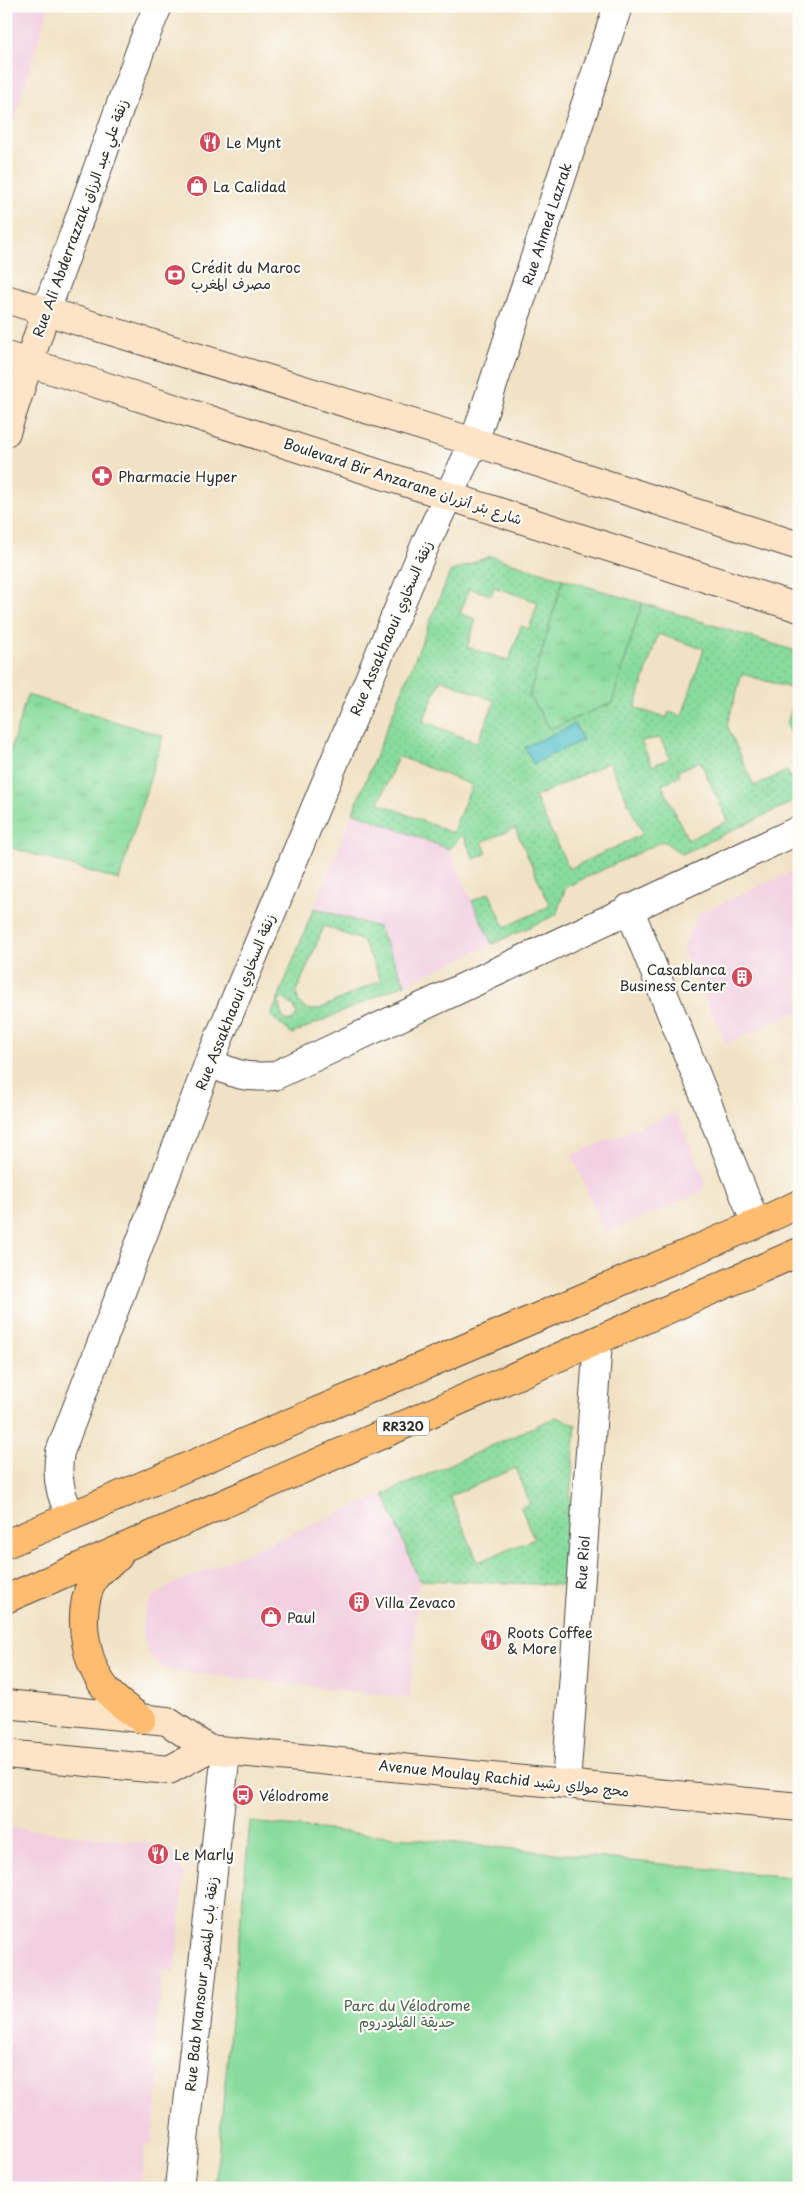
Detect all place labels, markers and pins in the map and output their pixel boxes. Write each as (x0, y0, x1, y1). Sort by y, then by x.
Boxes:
restaurant icon: Le Mynt (198, 130, 222, 154)
place label: Le Mynt (226, 132, 282, 153)
shop icon: La Calidad (185, 174, 209, 198)
place label: La Calidad (213, 176, 287, 197)
place label: Crédit du Maroc مصرف المغرب (191, 257, 300, 294)
bank icon: Crédit du Maroc مصرف المغرب (163, 263, 187, 287)
pharmacy icon: Pharmacie Hyper (90, 464, 114, 488)
place label: Pharmacie Hyper (118, 466, 237, 487)
place label: Casablanca Business Center (619, 959, 726, 996)
building icon: Casablanca Business Center (730, 965, 754, 989)
building icon: Villa Zevaco (347, 1590, 371, 1614)
place label: Villa Zevaco (375, 1592, 456, 1613)
shop icon: Paul (259, 1605, 283, 1629)
place label: Paul (287, 1607, 315, 1628)
place label: Roots Coffee & More (507, 1622, 593, 1659)
restaurant icon: Roots Coffee & More (479, 1628, 503, 1652)
bus stop icon: Vélodrome (231, 1783, 255, 1807)
place label: Vélodrome (259, 1785, 329, 1806)
restaurant icon: Le Marly (146, 1842, 170, 1866)
place label: Le Marly (174, 1844, 234, 1865)

